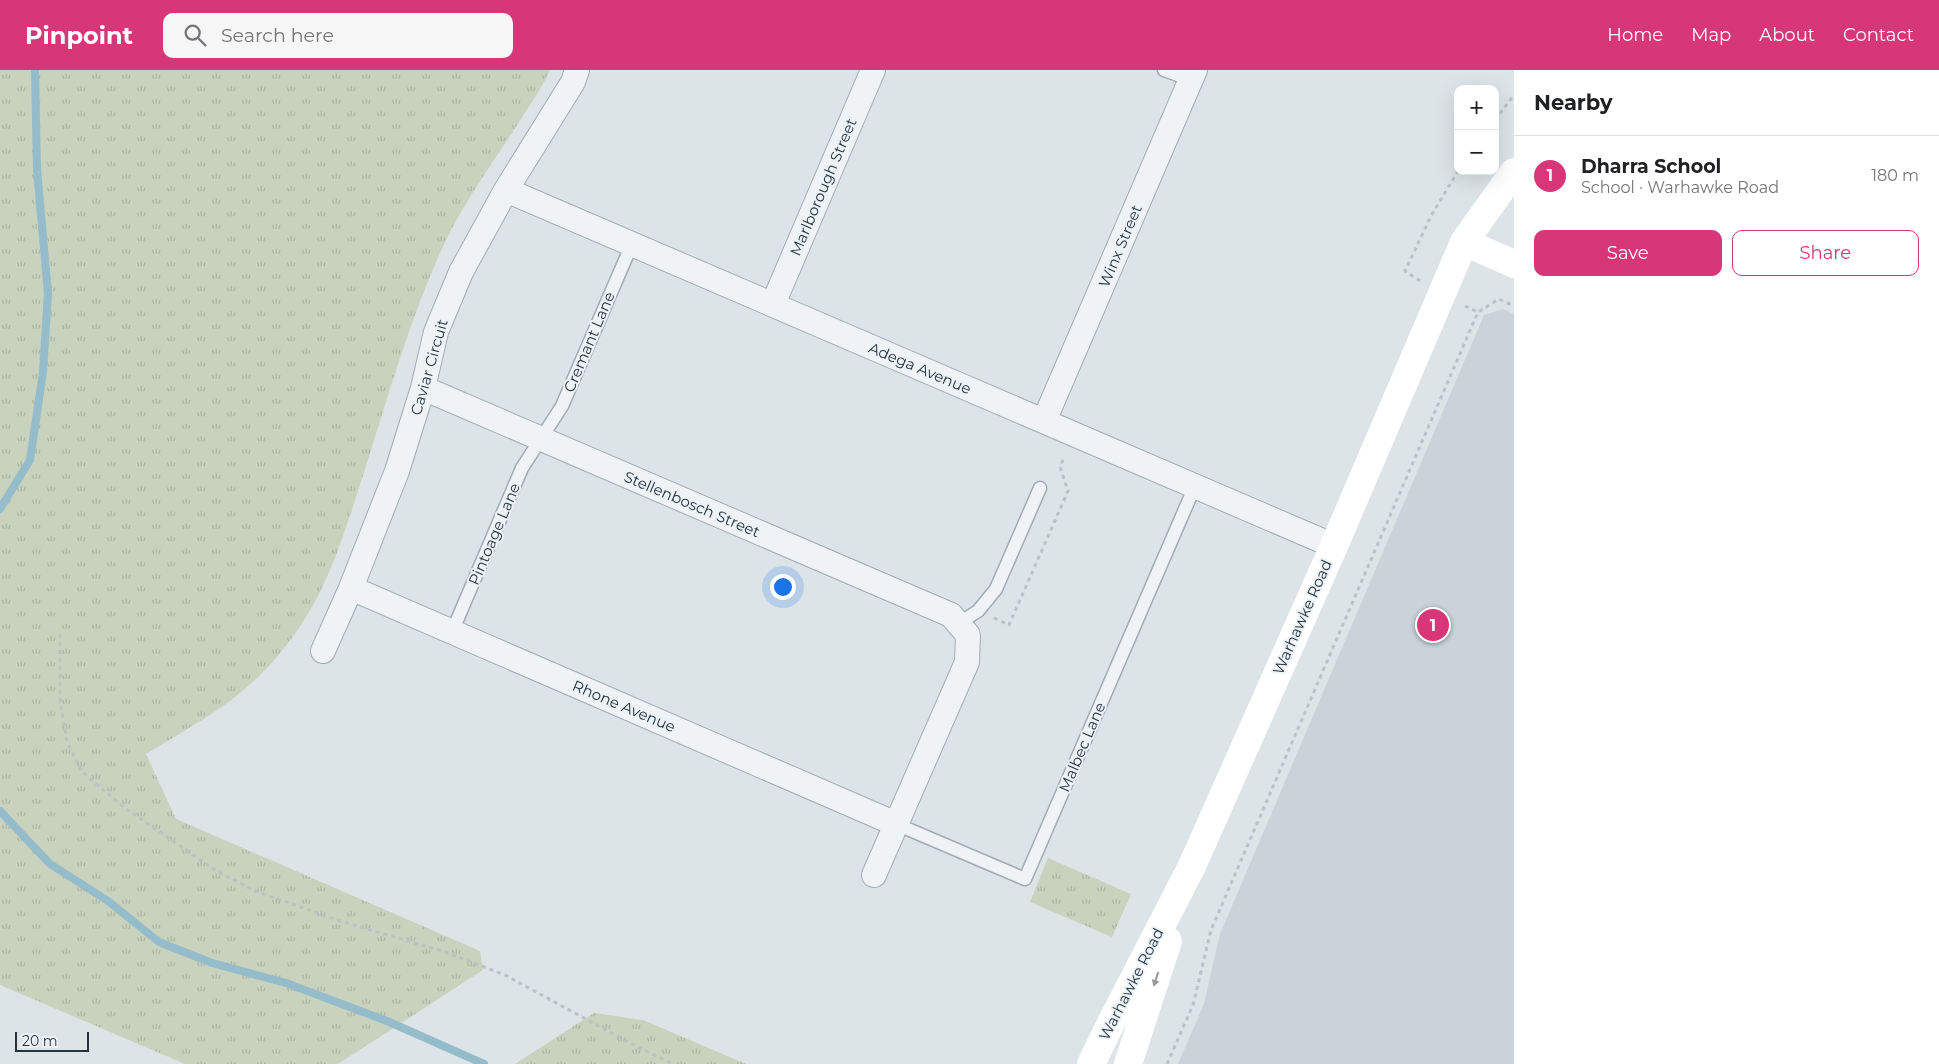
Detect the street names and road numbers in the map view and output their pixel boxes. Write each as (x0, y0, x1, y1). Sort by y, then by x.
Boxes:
street label: Marlborough Street (785, 115, 861, 259)
street label: Winx Street (1094, 202, 1146, 290)
street label: Cremant Lane (559, 289, 619, 395)
street label: Caviar Circuit (406, 317, 452, 417)
street label: Adega Avenue (866, 338, 974, 398)
street label: Stellenbosch Street (621, 467, 763, 541)
street label: Pintoage Lane (464, 480, 524, 588)
street label: Warhawke Road (1268, 557, 1336, 677)
street label: Rhone Avenue (570, 676, 678, 736)
street label: Malbec Lane (1055, 699, 1109, 795)
street label: Warhawke Road (1095, 925, 1167, 1043)

